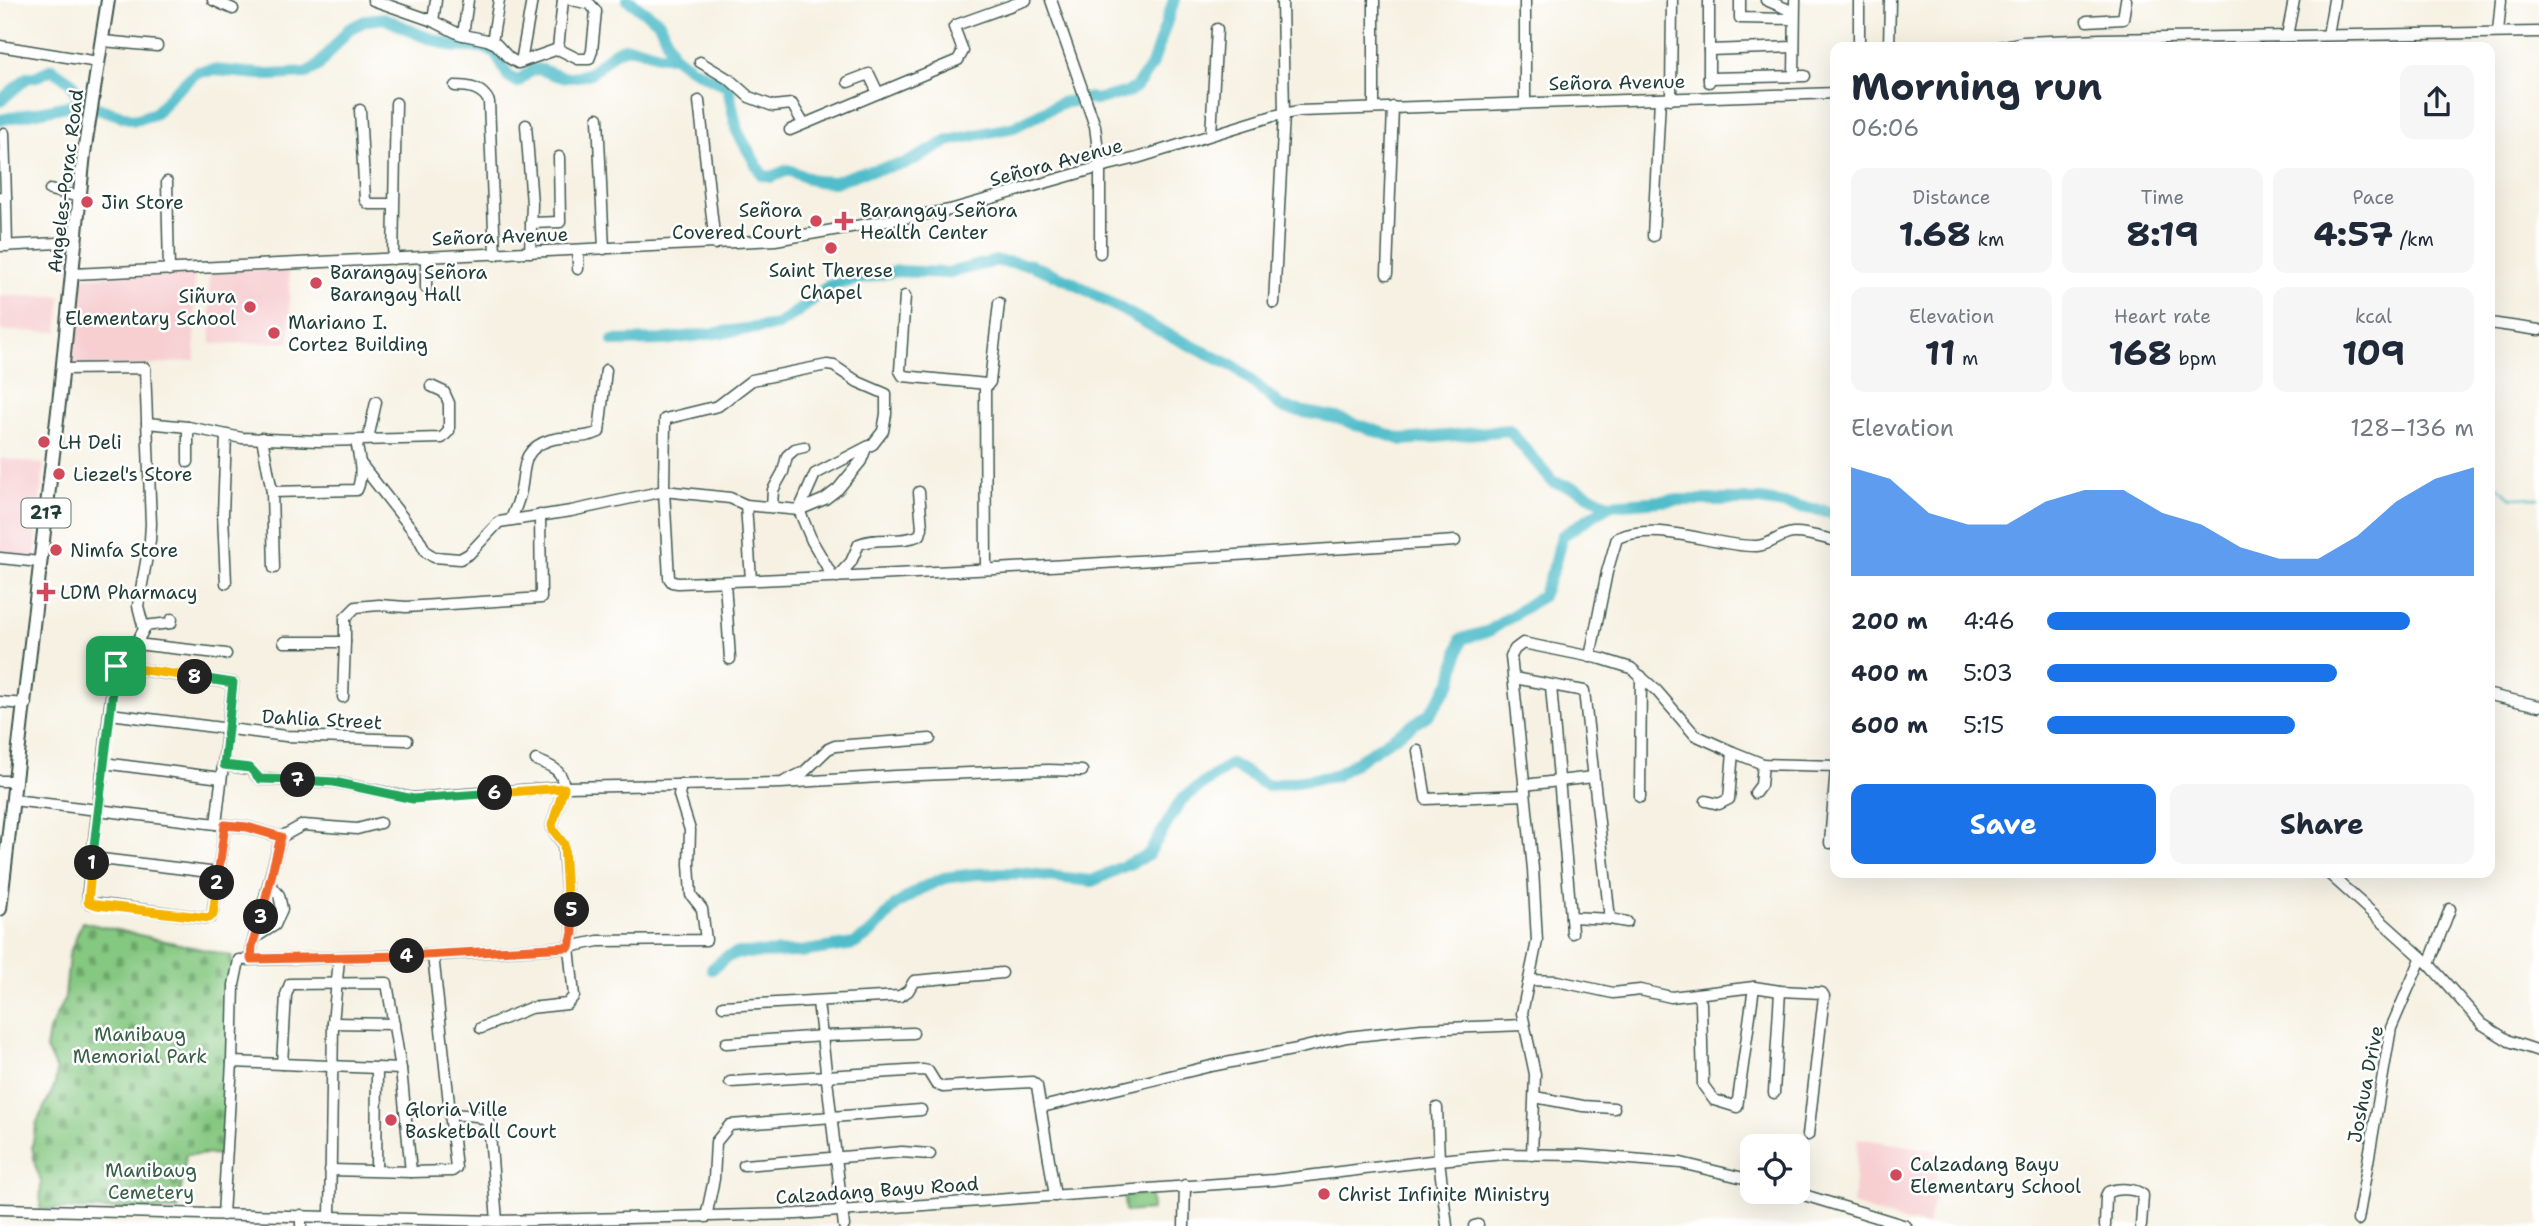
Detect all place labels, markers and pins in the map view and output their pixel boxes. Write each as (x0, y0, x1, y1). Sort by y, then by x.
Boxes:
place label: Jin Store (101, 190, 184, 215)
marker: Jin Store (79, 194, 95, 210)
place label: Señora Covered Court (672, 198, 802, 245)
place label: Barangay Señora Health Center (860, 198, 1018, 245)
marker: Barangay Señora Health Center (834, 211, 854, 231)
marker: Señora Covered Court (808, 213, 824, 229)
marker: Saint Therese Chapel (823, 240, 839, 256)
place label: Saint Therese Chapel (769, 258, 893, 305)
place label: Barangay Señora Barangay Hall (330, 260, 488, 307)
marker: Barangay Señora Barangay Hall (308, 275, 324, 291)
place label: Siñura Elementary School (65, 284, 236, 331)
marker: Siñura Elementary School (242, 299, 258, 315)
place label: Mariano I. Cortez Building (288, 310, 428, 357)
marker: Mariano I. Cortez Building (266, 325, 282, 341)
place label: LH Deli (58, 430, 122, 455)
marker: LH Deli (36, 434, 52, 450)
place label: Liezel's Store (73, 462, 192, 487)
marker: Liezel's Store (51, 466, 67, 482)
place label: Nimfa Store (70, 538, 178, 563)
marker: Nimfa Store (48, 542, 64, 558)
place label: LDM Pharmacy (60, 580, 198, 605)
marker: LDM Pharmacy (38, 584, 54, 600)
pin (86, 636, 146, 696)
pin: 8 (178, 660, 212, 694)
pin: 7 (280, 762, 316, 798)
pin: 6 (477, 776, 512, 810)
pin: 1 (74, 846, 110, 880)
pin: 2 (200, 866, 234, 900)
pin: 5 (554, 892, 590, 928)
pin: 3 (244, 900, 278, 934)
pin: 4 (390, 939, 424, 974)
place label: Gloria Ville Basketball Court (405, 1097, 557, 1144)
marker: Gloria Ville Basketball Court (383, 1112, 399, 1128)
place label: Calzadang Bayu Elementary School (1910, 1152, 2081, 1199)
marker: Calzadang Bayu Elementary School (1888, 1167, 1904, 1183)
place label: Christ Infinite Ministry (1338, 1182, 1550, 1207)
marker: Christ Infinite Ministry (1316, 1186, 1332, 1202)

